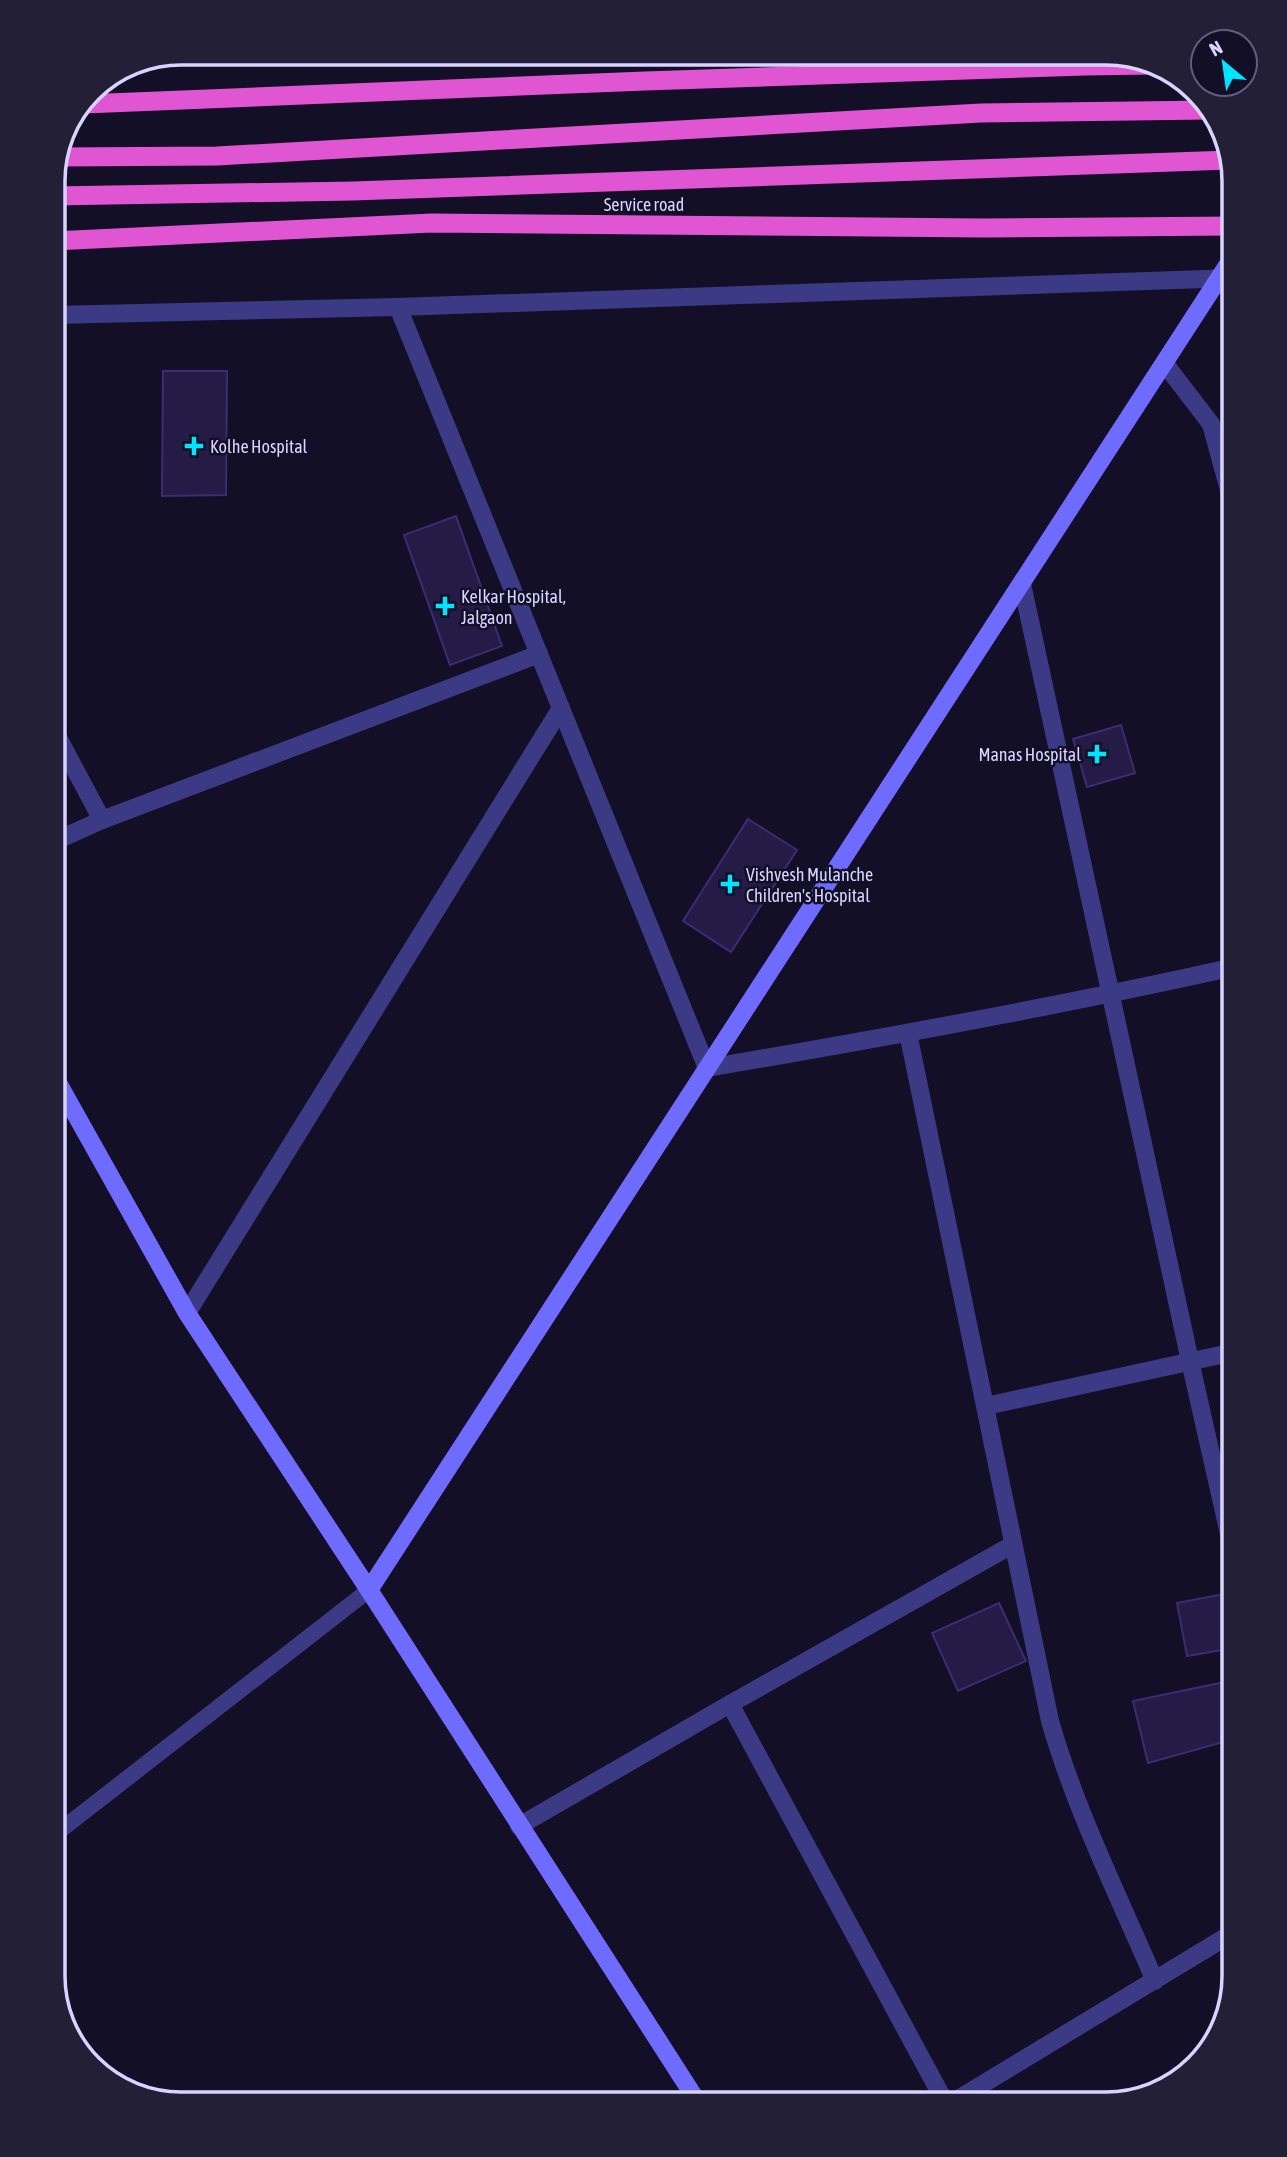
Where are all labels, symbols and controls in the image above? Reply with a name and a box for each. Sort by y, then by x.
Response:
north arrow [1189,28,1259,98]
text: N [1206,36,1226,60]
street label: Service road [604,194,684,215]
marker: Kolhe Hospital [184,436,204,456]
place label: Kolhe Hospital [210,436,308,457]
place label: Kelkar Hospital, Jalgaon [461,586,566,628]
marker: Kelkar Hospital, Jalgaon [435,596,455,616]
place label: Manas Hospital [978,744,1081,765]
marker: Manas Hospital [1087,744,1107,764]
place label: Vishvesh Mulanche Children's Hospital [746,864,873,906]
marker: Vishvesh Mulanche Children's Hospital [720,874,740,894]

